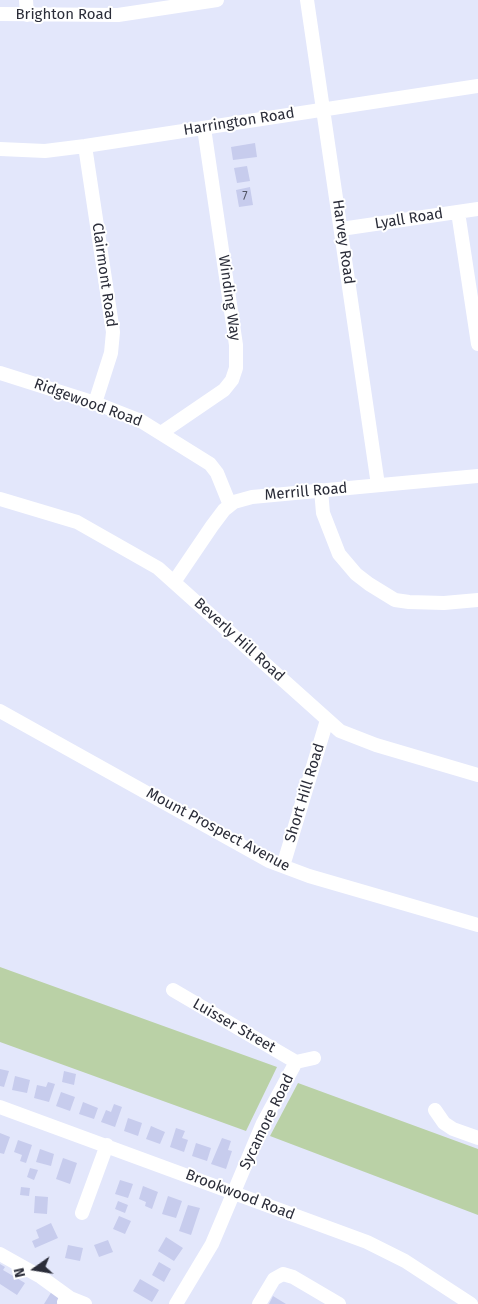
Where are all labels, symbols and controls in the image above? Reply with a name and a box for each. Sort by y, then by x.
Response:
street label: Brighton Road [15,6,113,24]
street label: Harrington Road [182,104,296,140]
house number: 7 [242,190,248,204]
street label: Harvey Road [328,198,358,286]
street label: Lyall Road [374,205,444,233]
street label: Clairmont Road [88,222,120,328]
street label: Winding Way [214,254,244,342]
street label: Ridgewood Road [31,375,145,431]
street label: Merrill Road [264,479,348,505]
street label: Beverly Hill Road [190,595,288,685]
street label: Short Hill Road [281,741,329,845]
street label: Mount Prospect Avenue [143,784,293,876]
street label: Luisser Street [189,995,279,1057]
street label: Sycamore Road [236,1071,298,1173]
street label: Brookwood Road [183,1166,297,1224]
north arrow [10,1244,60,1294]
text: N [11,1266,29,1279]

